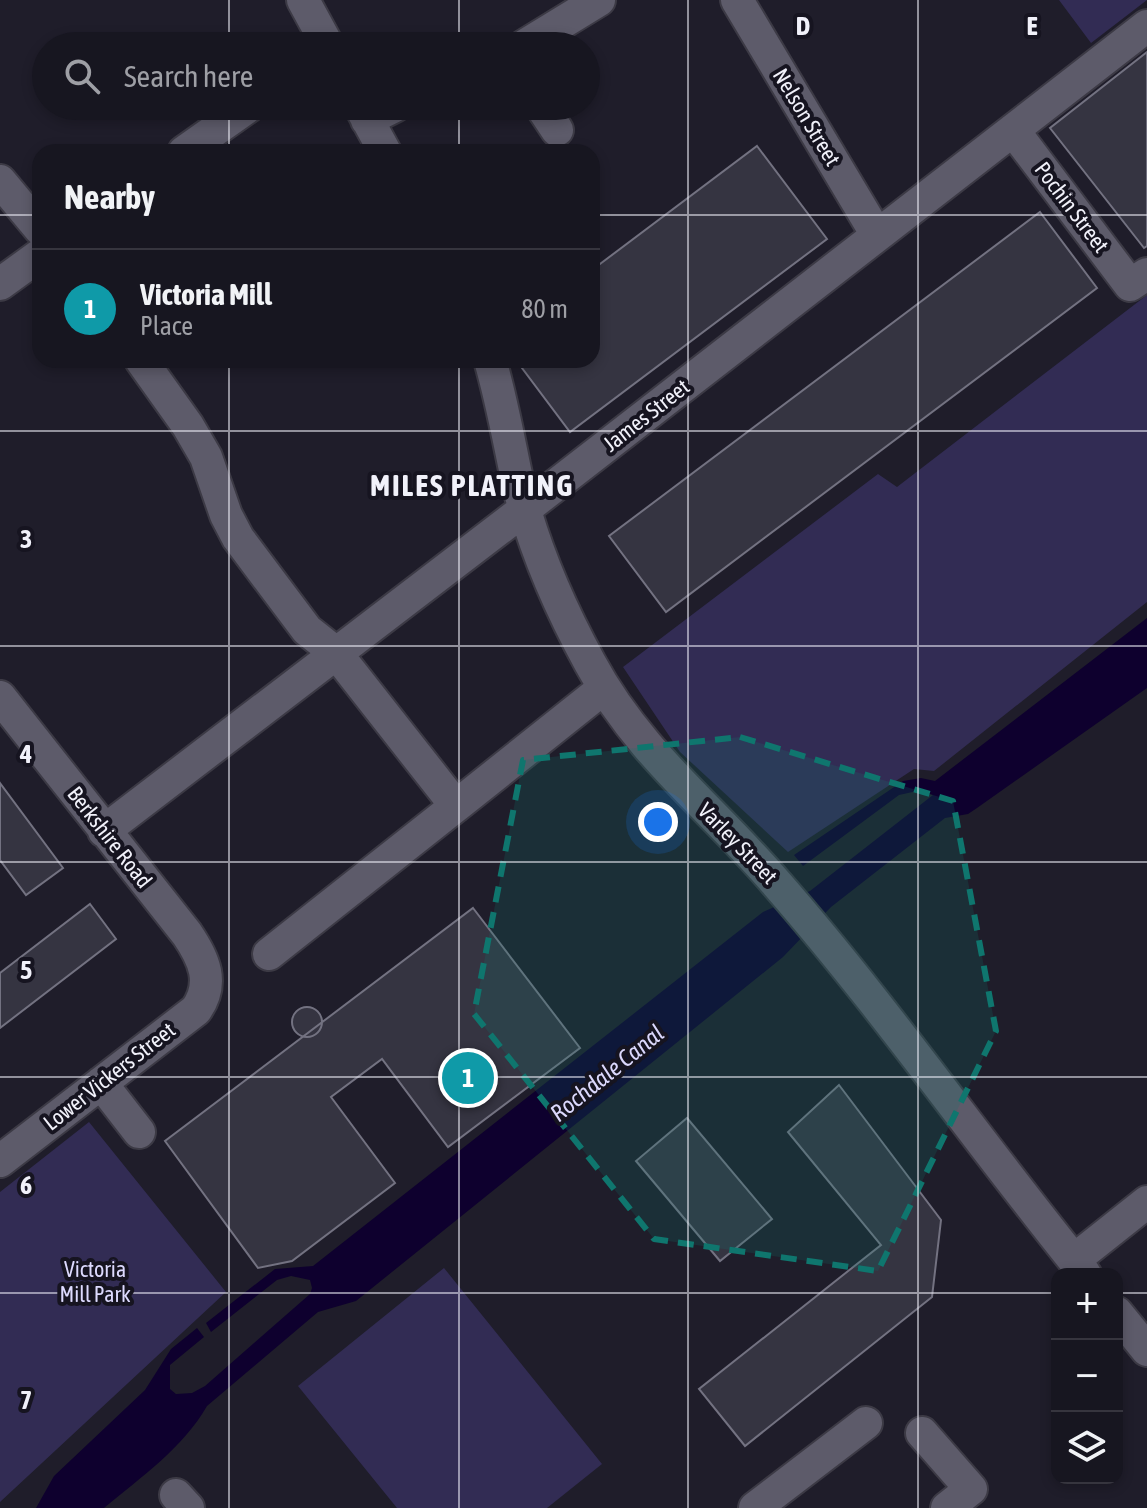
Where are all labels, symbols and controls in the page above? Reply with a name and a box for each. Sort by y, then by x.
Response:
text: D [796,11,810,41]
text: E [1026,11,1038,41]
search box [32,32,600,120]
icon: search [60,54,104,98]
text: Search here [124,59,253,93]
street label: Nelson Street [768,64,846,170]
street label: Pochin Street [1030,157,1114,257]
text: Nearby [64,177,155,216]
text: Victoria Mill [140,277,272,311]
text: 1 [84,294,96,324]
text: 80 m [521,294,568,324]
text: Place [140,311,193,341]
street label: James Street [598,373,694,457]
district label: MILES PLATTING [370,468,574,502]
text: 3 [20,524,32,554]
text: 4 [19,739,32,769]
street label: Berkshire Road [62,781,158,893]
street label: Varley Street [693,797,783,889]
your location [638,802,678,842]
text: 5 [20,955,32,985]
street label: Lower Vickers Street [38,1017,180,1135]
water label: Rochdale Canal [545,1019,669,1127]
pin: 1 [442,1048,494,1108]
text: 6 [20,1170,32,1200]
park label: Victoria Mill Park [59,1256,131,1307]
map controls [1051,1268,1123,1484]
button: + [1051,1268,1123,1340]
button: − [1051,1340,1123,1412]
text: 7 [20,1385,32,1415]
button: layers [1051,1412,1123,1484]

